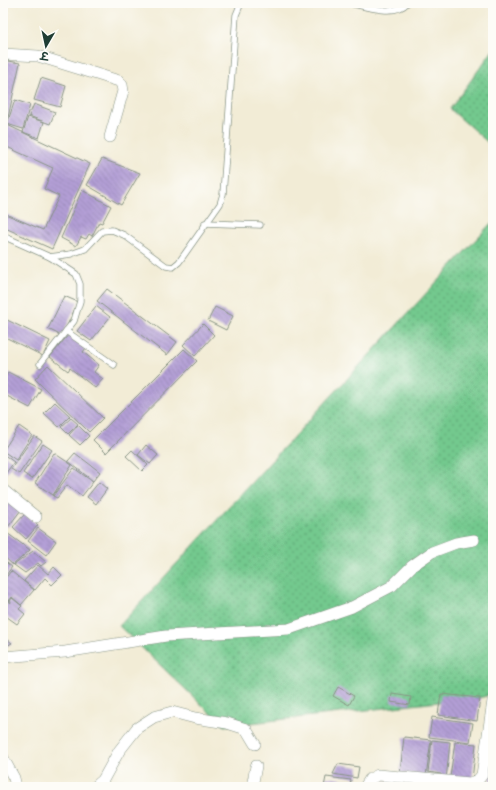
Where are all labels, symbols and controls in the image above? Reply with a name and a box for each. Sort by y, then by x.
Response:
north arrow [26,26,66,66]
text: उ [38,48,50,64]

